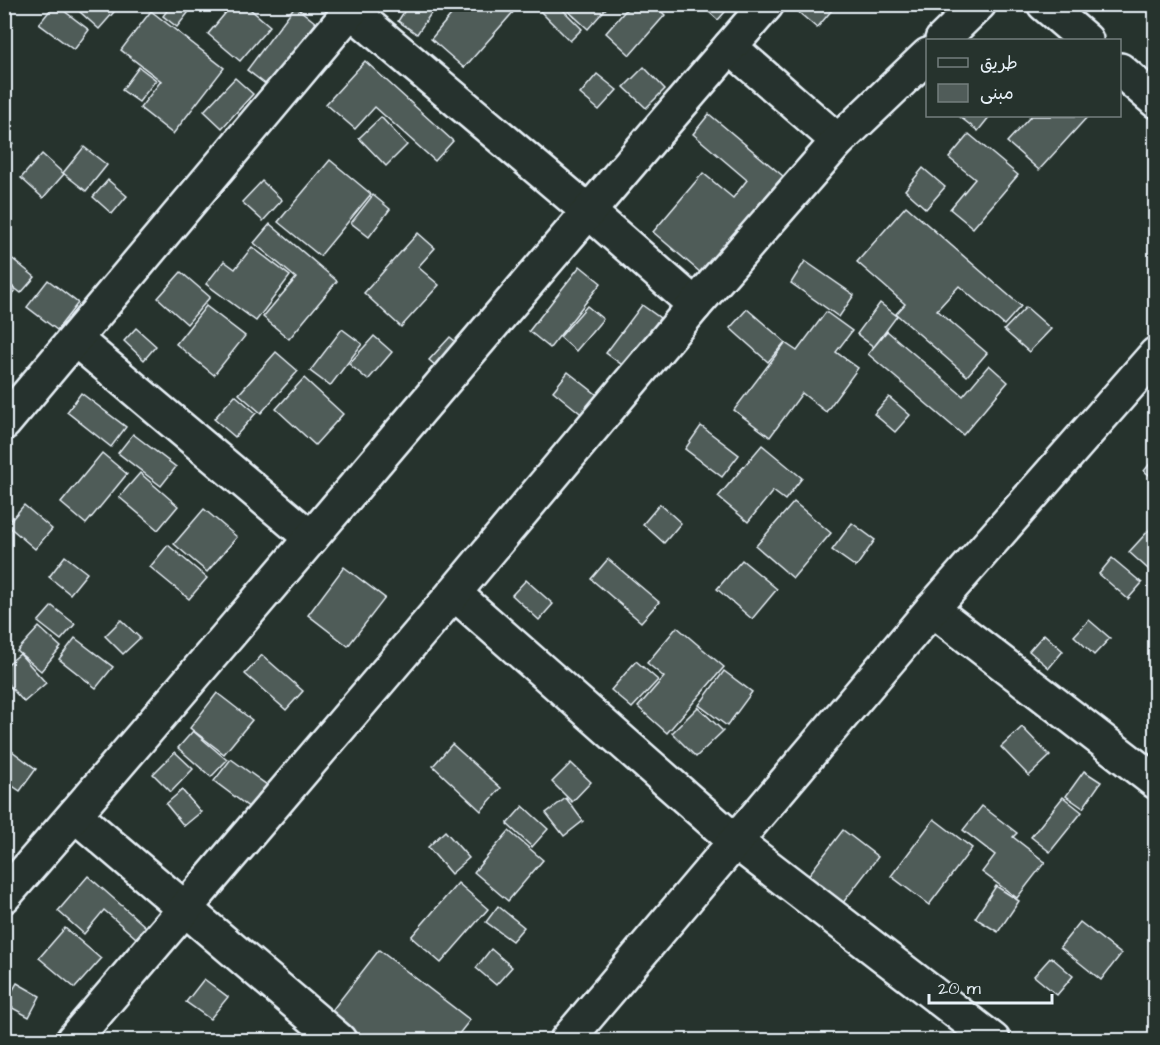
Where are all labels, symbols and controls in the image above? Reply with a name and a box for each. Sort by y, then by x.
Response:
legend [926,39,1121,117]
text: طريق [980,51,1018,76]
text: مبنى [980,81,1014,106]
scale bar [929,967,1052,1005]
text: 20 m [938,976,981,1001]

